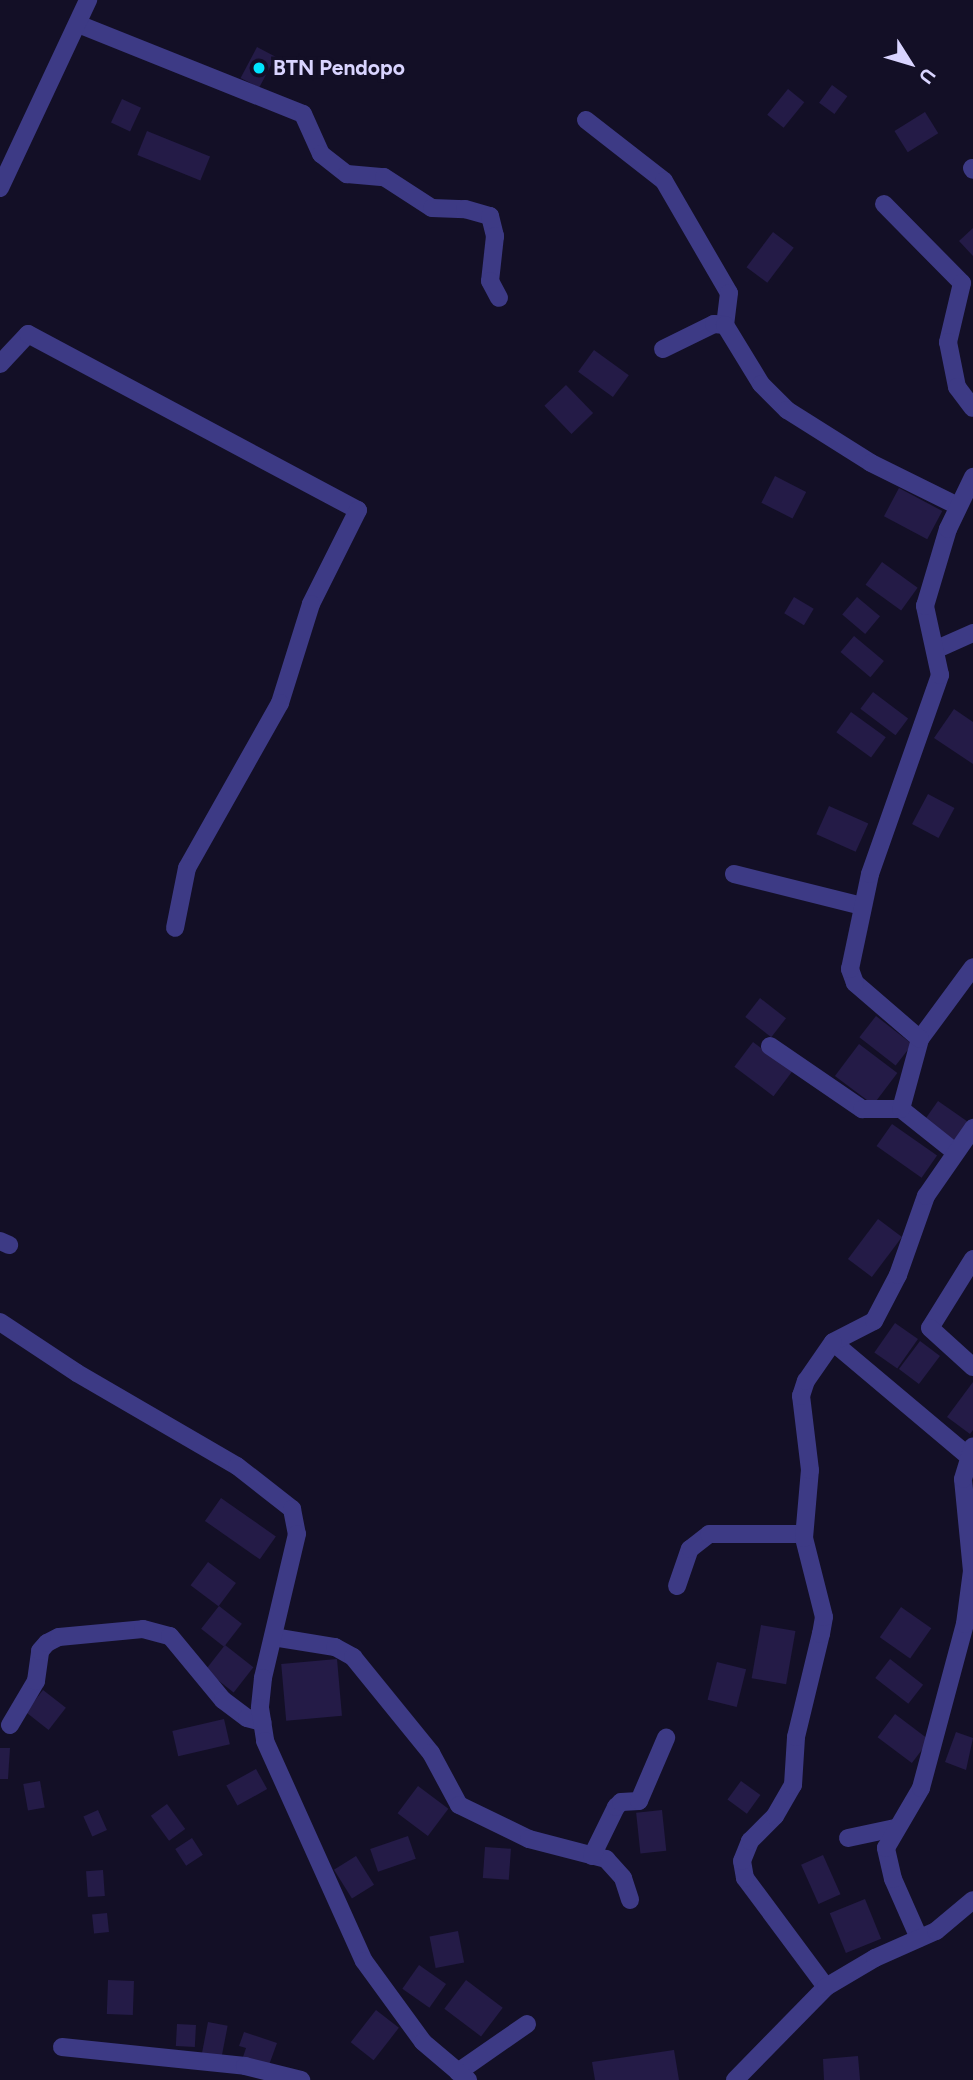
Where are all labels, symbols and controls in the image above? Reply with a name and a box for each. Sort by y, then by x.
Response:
north arrow [875,28,945,98]
place label: BTN Pendopo [273,55,405,81]
marker: BTN Pendopo [251,60,267,76]
text: U [914,64,940,88]

